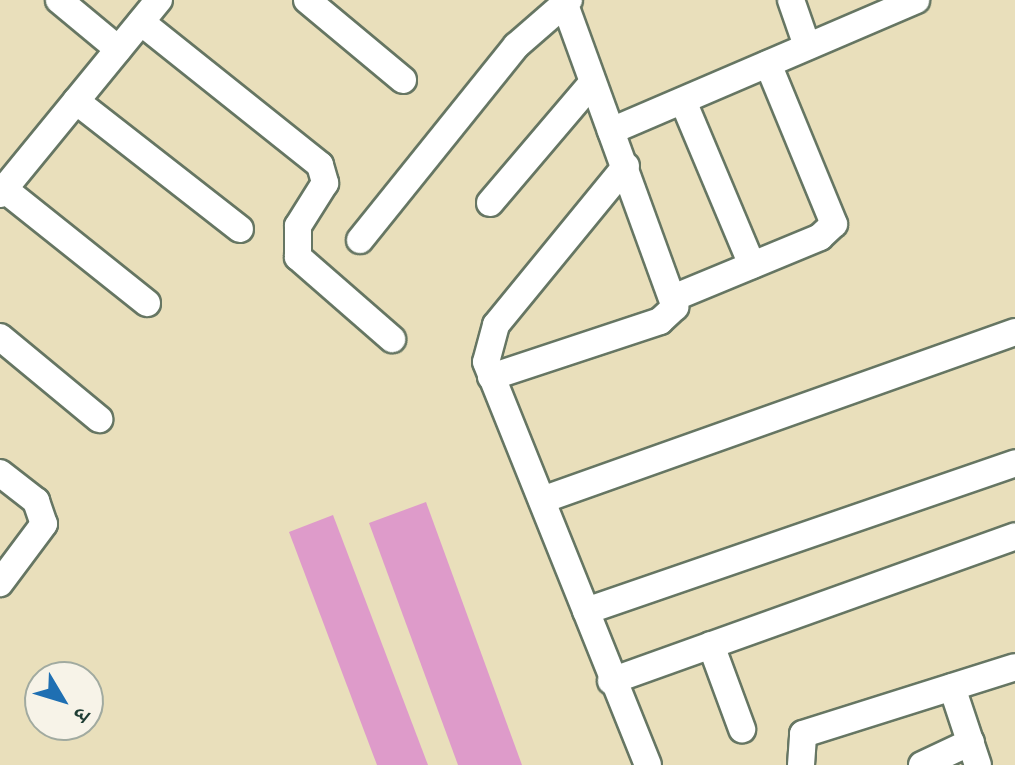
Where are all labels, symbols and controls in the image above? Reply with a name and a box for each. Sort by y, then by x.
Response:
north arrow [24,661,104,741]
text: उ [68,702,96,728]

